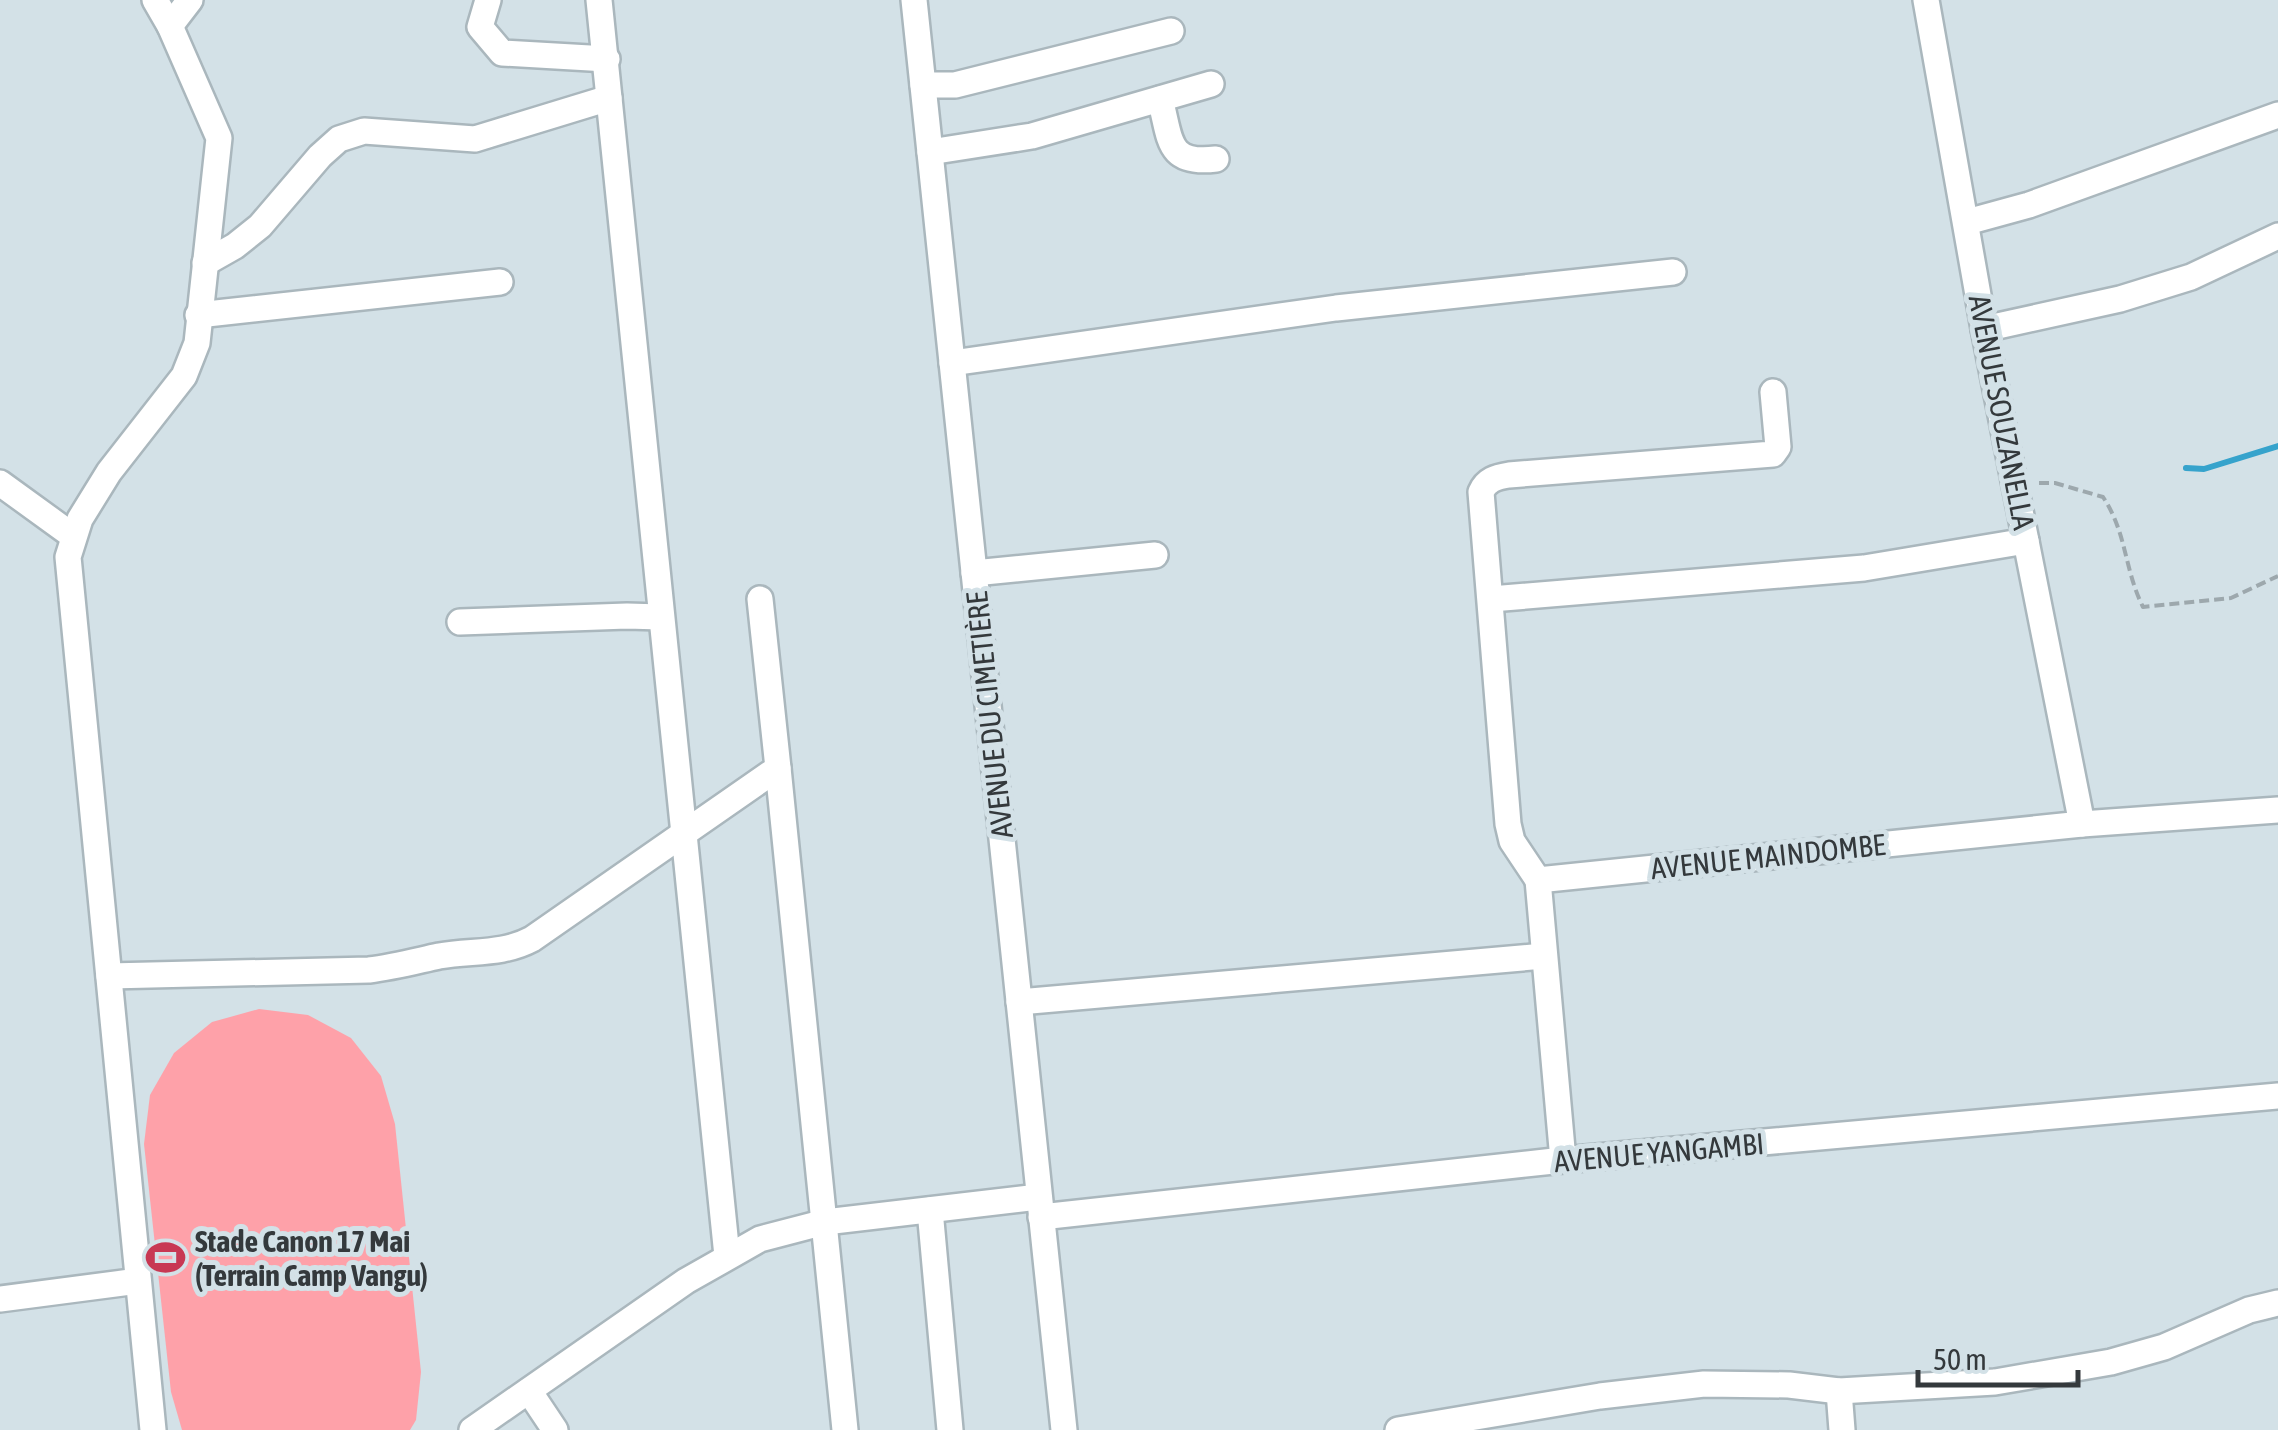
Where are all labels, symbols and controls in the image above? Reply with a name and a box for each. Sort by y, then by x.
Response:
street label: AVENUE SOUZANELLA [1963,292,2041,532]
street label: AVENUE DU CIMETIÈRE [959,590,1019,840]
street label: AVENUE MAINDOMBE [1649,827,1887,885]
street label: AVENUE YANGAMBI [1553,1126,1765,1178]
place label: Stade Canon 17 Mai (Terrain Camp Vangu) [195,1224,428,1292]
sports icon: Stade Canon 17 Mai (Terrain Camp Vangu) [144,1237,186,1279]
scale bar [1918,1325,2078,1387]
text: 50 m [1933,1342,1987,1376]

